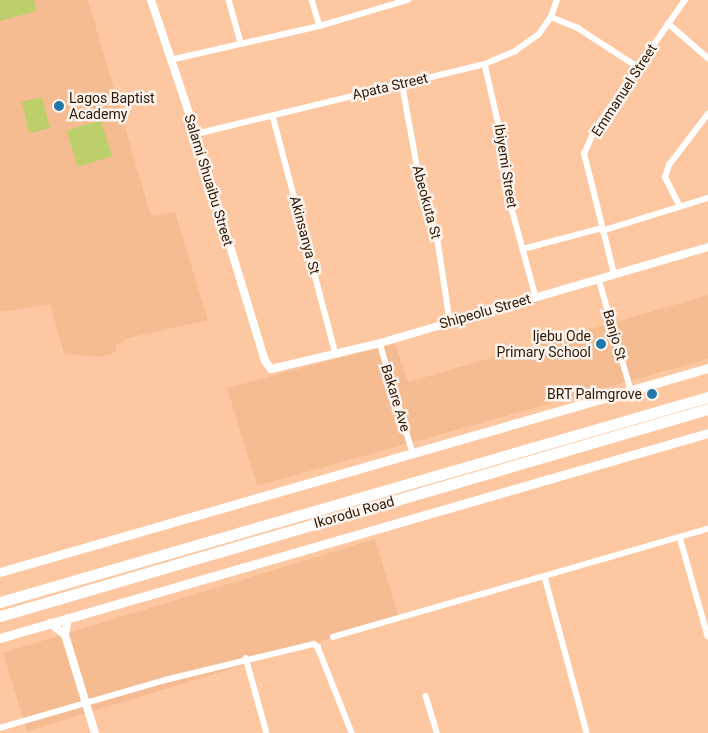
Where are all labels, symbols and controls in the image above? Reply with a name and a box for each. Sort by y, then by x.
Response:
street label: Emmanuel Street [588,41,660,139]
street label: Apata Street [350,69,430,103]
place label: Lagos Baptist Academy [69,90,155,122]
marker: Lagos Baptist Academy [53,100,65,112]
street label: Salami Shuaibu Street [181,112,237,248]
street label: Ibiyemi Street [491,123,521,209]
street label: Abeokuta St [409,163,445,241]
street label: Akinsanya St [286,194,324,276]
street label: Shipeolu Street [437,290,533,332]
street label: Banjo St [600,308,630,362]
place label: Ijebu Ode Primary School [496,328,591,361]
marker: Ijebu Ode Primary School [595,338,607,350]
street label: Bakare Ave [378,362,414,434]
place label: BRT Palmgrove [547,386,642,402]
marker: BRT Palmgrove [646,388,658,400]
street label: Ikorodu Road [312,493,396,531]

